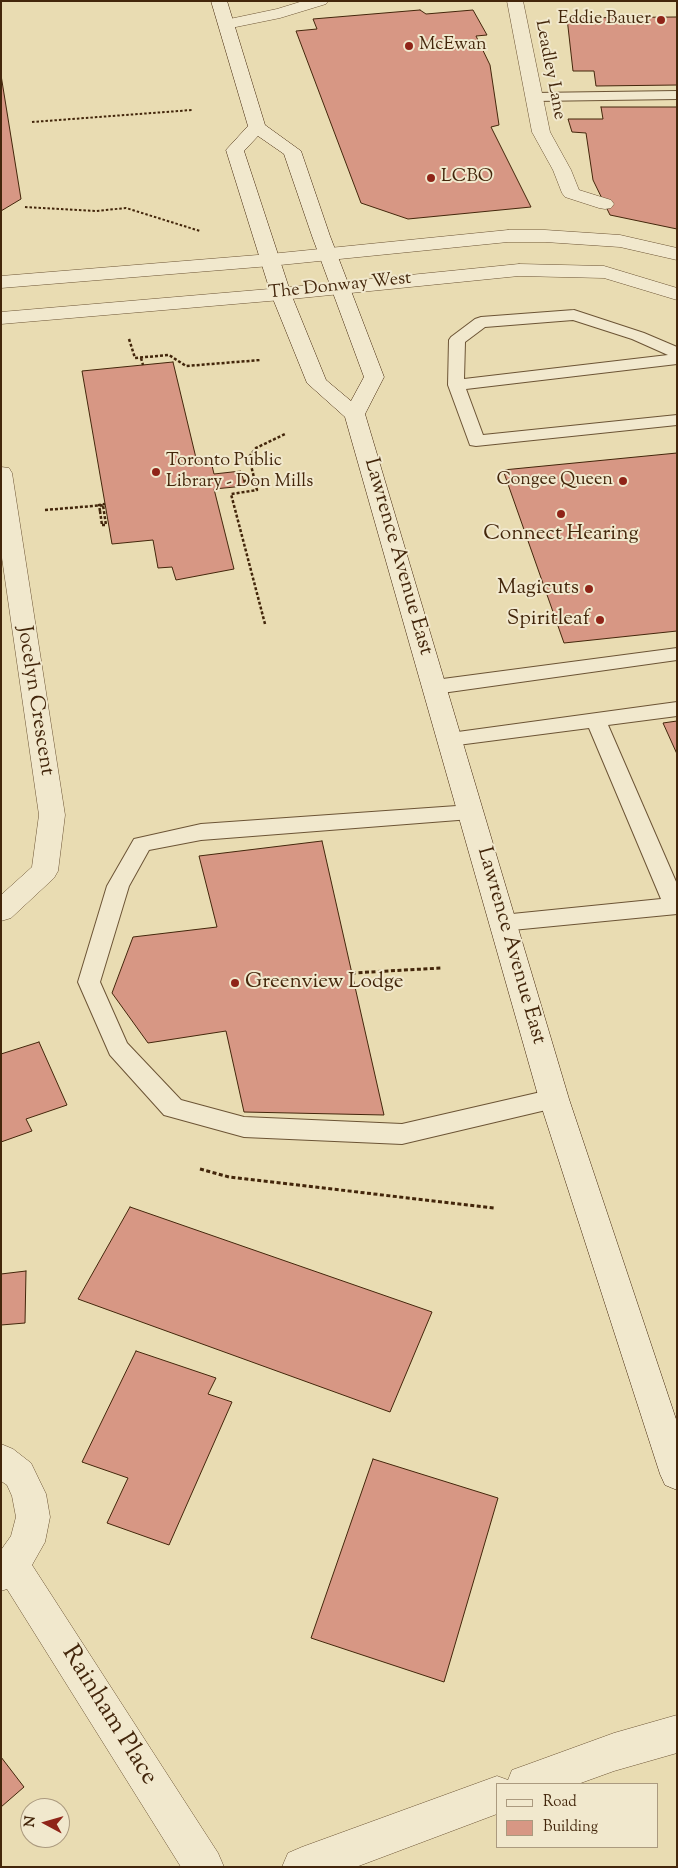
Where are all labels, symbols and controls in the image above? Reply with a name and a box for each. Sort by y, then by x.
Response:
place label: Eddie Bauer [558,9,651,31]
marker: Eddie Bauer [655,14,667,26]
street label: Leadley Lane [529,18,569,122]
place label: McEwan [419,35,487,57]
marker: McEwan [403,40,415,52]
place label: LCBO [441,167,493,189]
marker: LCBO [425,172,437,184]
street label: The Donway West [267,269,413,305]
place label: Toronto Public Library - Don Mills [166,451,313,494]
street label: Lawrence Avenue East [357,456,437,658]
marker: Toronto Public Library - Don Mills [150,466,162,478]
place label: Congee Queen [497,470,613,492]
marker: Congee Queen [617,475,629,487]
marker: Connect Hearing [555,508,567,520]
place label: Connect Hearing [483,522,639,548]
place label: Magicuts [497,576,579,602]
marker: Magicuts [583,583,595,595]
place label: Spiritleaf [507,607,590,633]
marker: Spiritleaf [594,614,606,626]
street label: Jocelyn Crescent [10,624,58,778]
street label: Lawrence Avenue East [470,845,550,1047]
place label: Greenview Lodge [245,970,404,996]
marker: Greenview Lodge [229,977,241,989]
street label: Rainham Place [53,1641,163,1791]
legend [496,1783,658,1848]
text: Road [543,1792,577,1813]
north arrow [20,1798,70,1848]
text: N [21,1815,42,1828]
text: Building [543,1817,598,1838]

